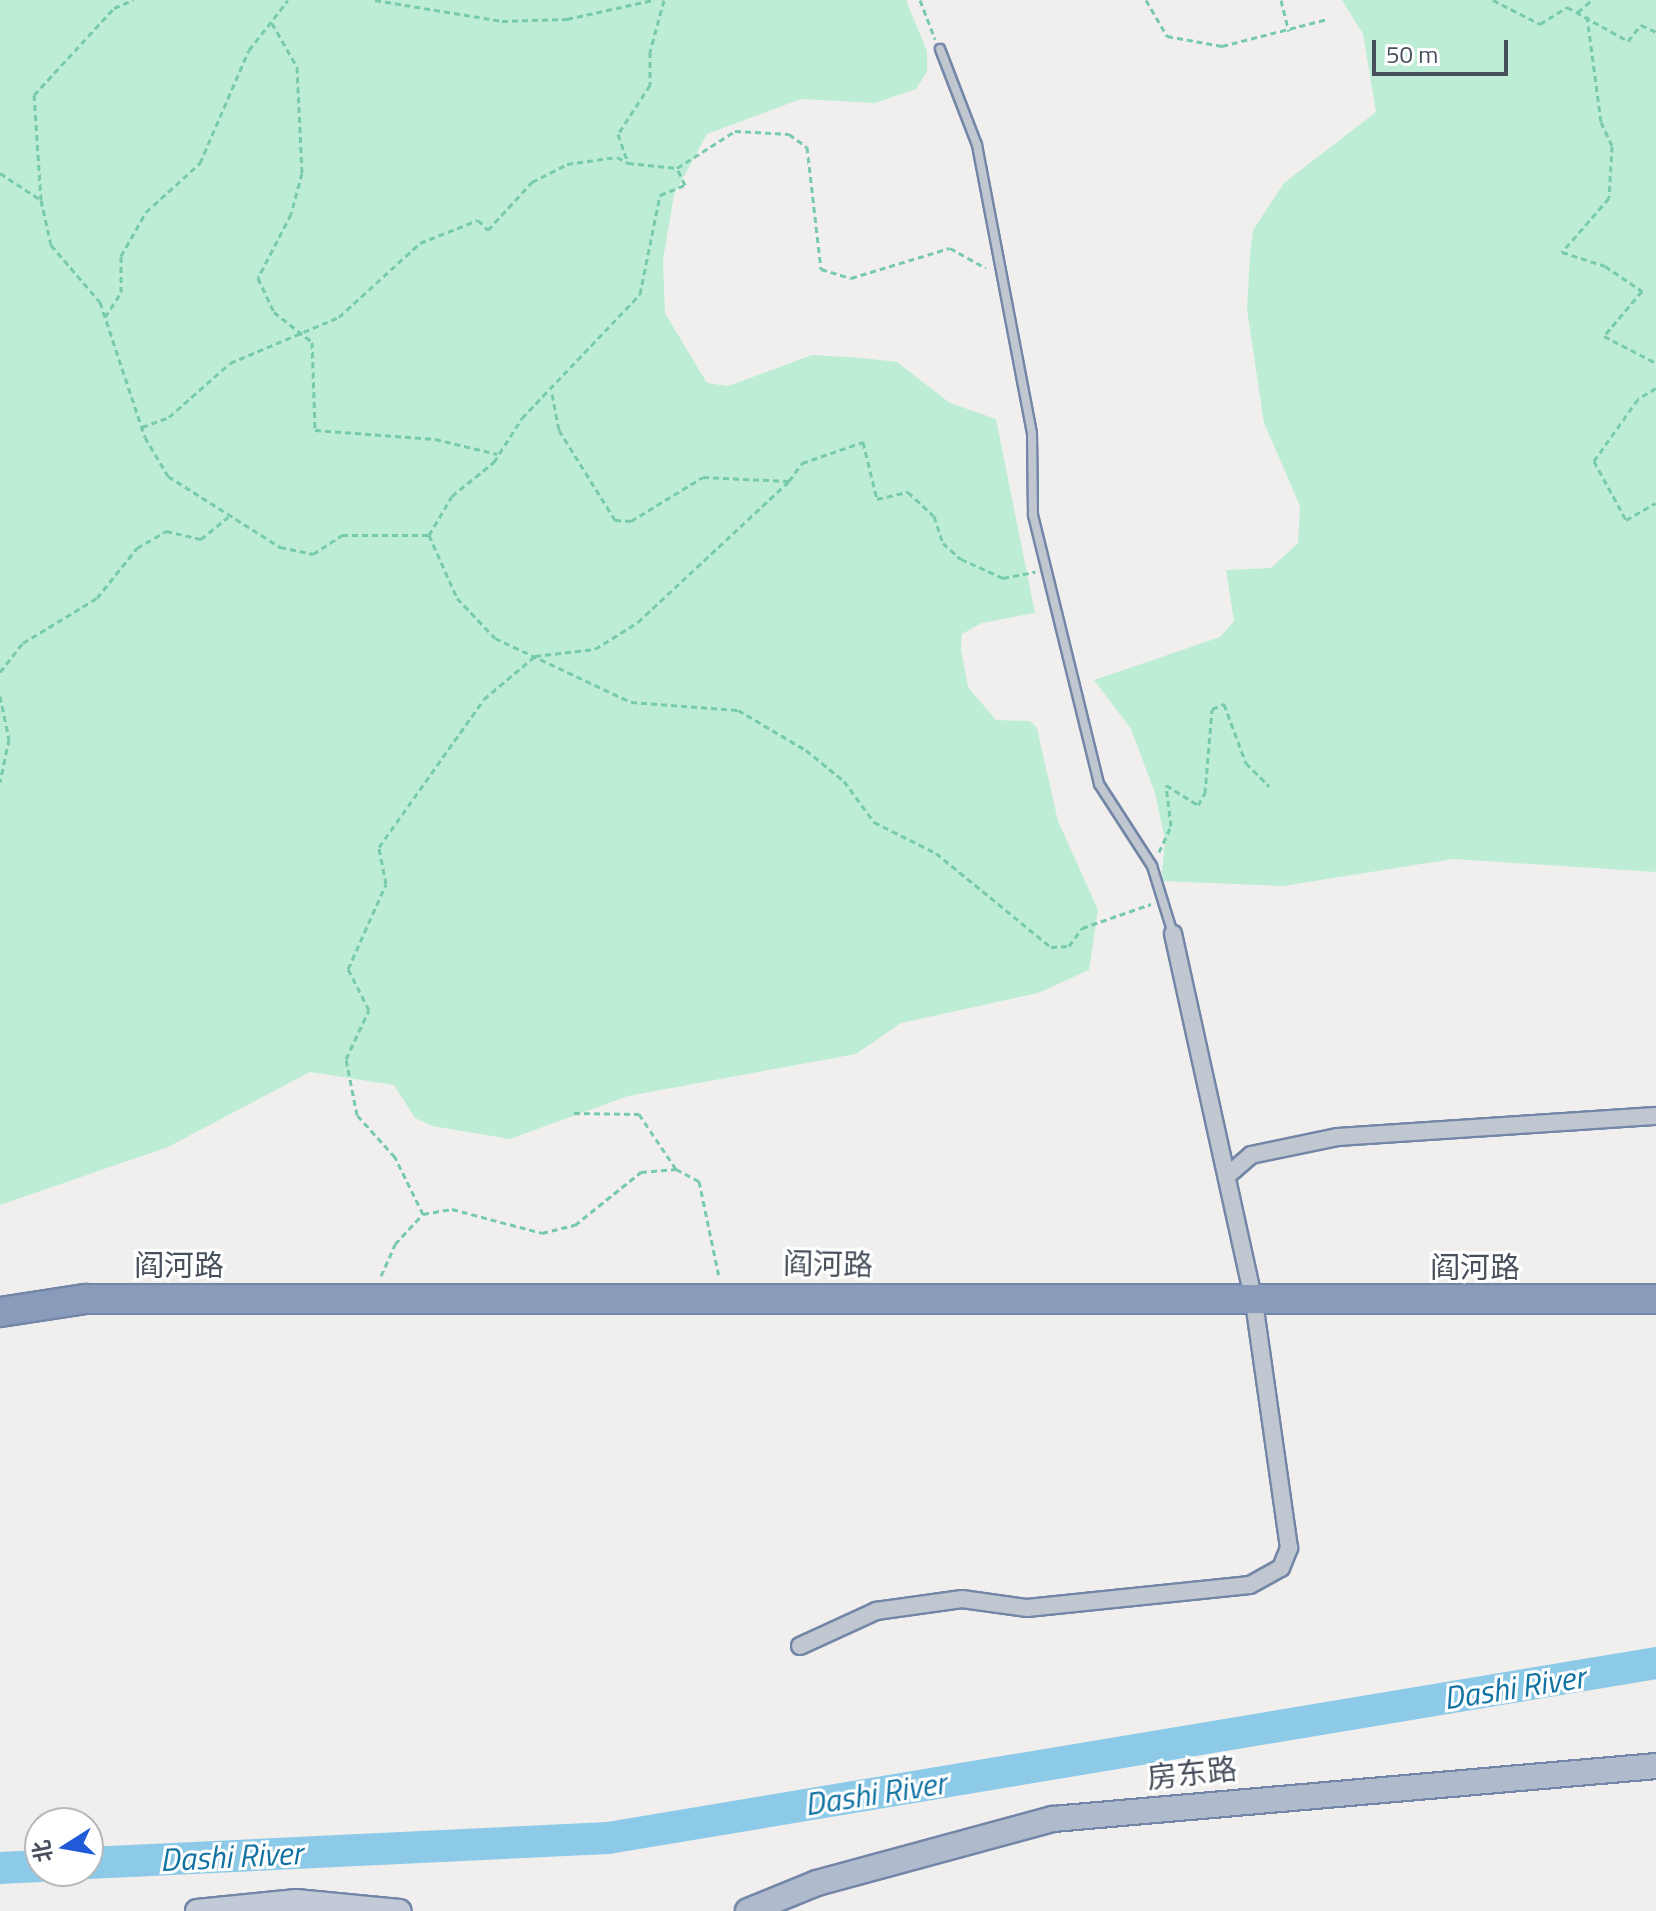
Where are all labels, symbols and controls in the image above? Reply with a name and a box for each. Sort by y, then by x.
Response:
scale bar [1376,24,1512,74]
text: 50 m [1386,36,1438,72]
street label: 阎河路 [783,1245,873,1283]
street label: 阎河路 [134,1247,224,1283]
street label: 阎河路 [1430,1249,1520,1285]
water label: Dashi River [1441,1657,1587,1717]
street label: 房东路 [1145,1750,1239,1796]
water label: Dashi River [802,1763,948,1823]
north arrow [24,1807,104,1887]
water label: Dashi River [159,1833,303,1879]
text: 北 [24,1837,61,1865]

